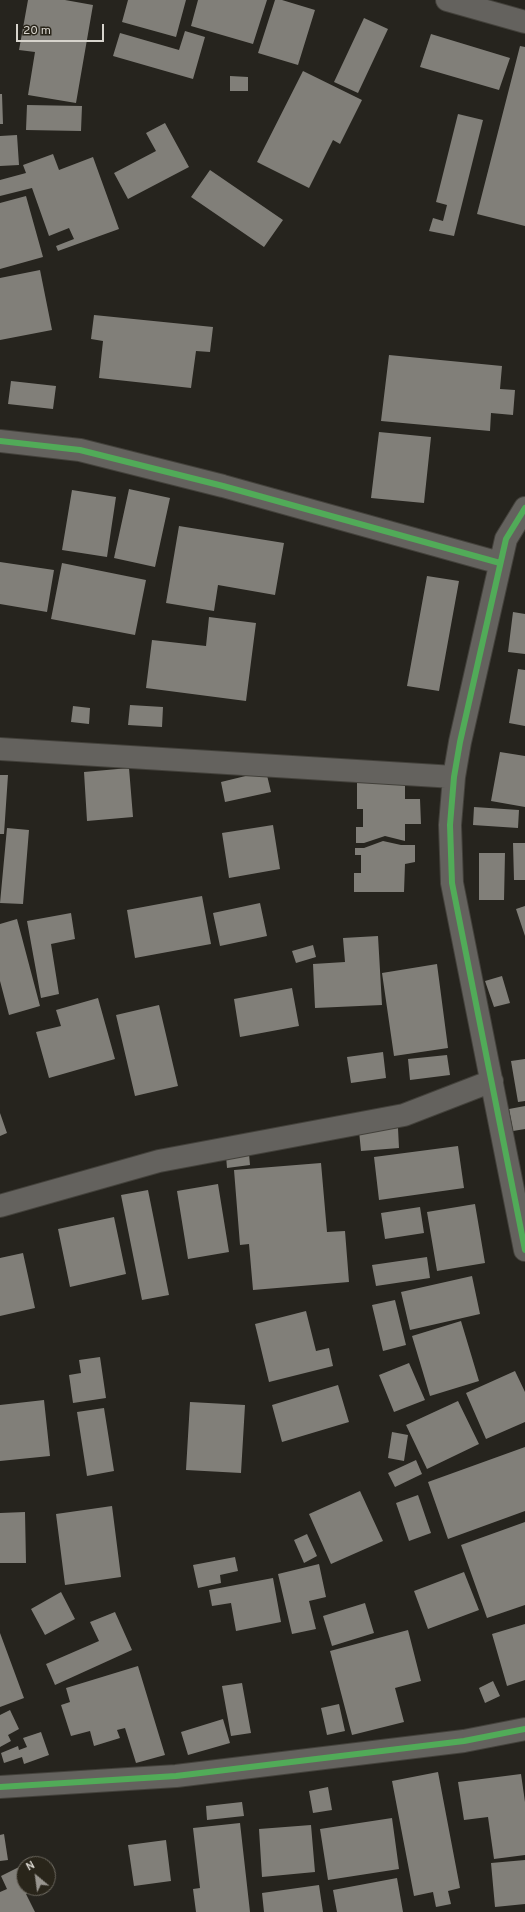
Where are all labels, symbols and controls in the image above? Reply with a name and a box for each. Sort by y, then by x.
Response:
scale bar [18,16,106,42]
text: 20 m [23,23,51,39]
north arrow [16,1856,56,1896]
text: N [24,1858,38,1874]

